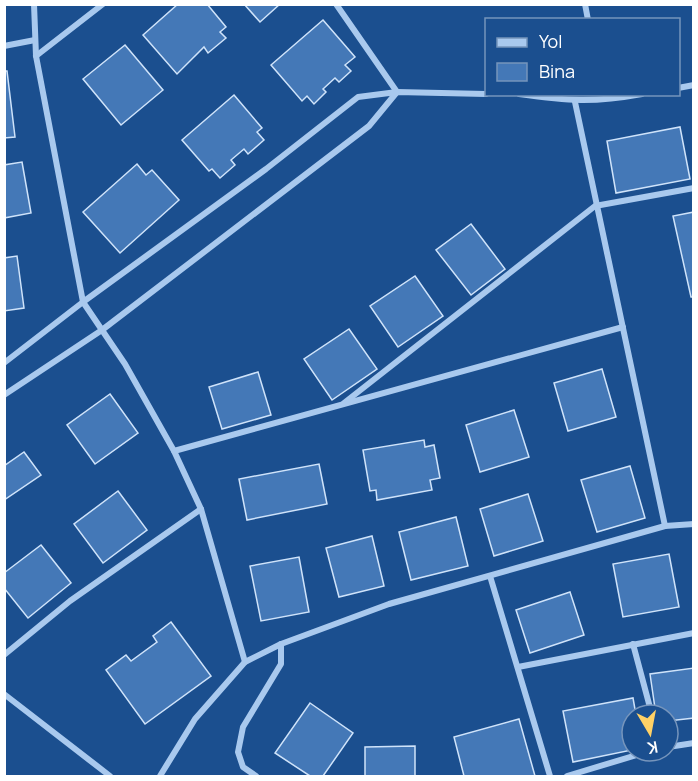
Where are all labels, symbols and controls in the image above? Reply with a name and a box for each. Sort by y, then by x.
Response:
legend [485,18,680,96]
text: Yol [539,29,562,53]
text: Bina [539,59,575,83]
north arrow [620,703,680,763]
text: K [645,736,660,760]

